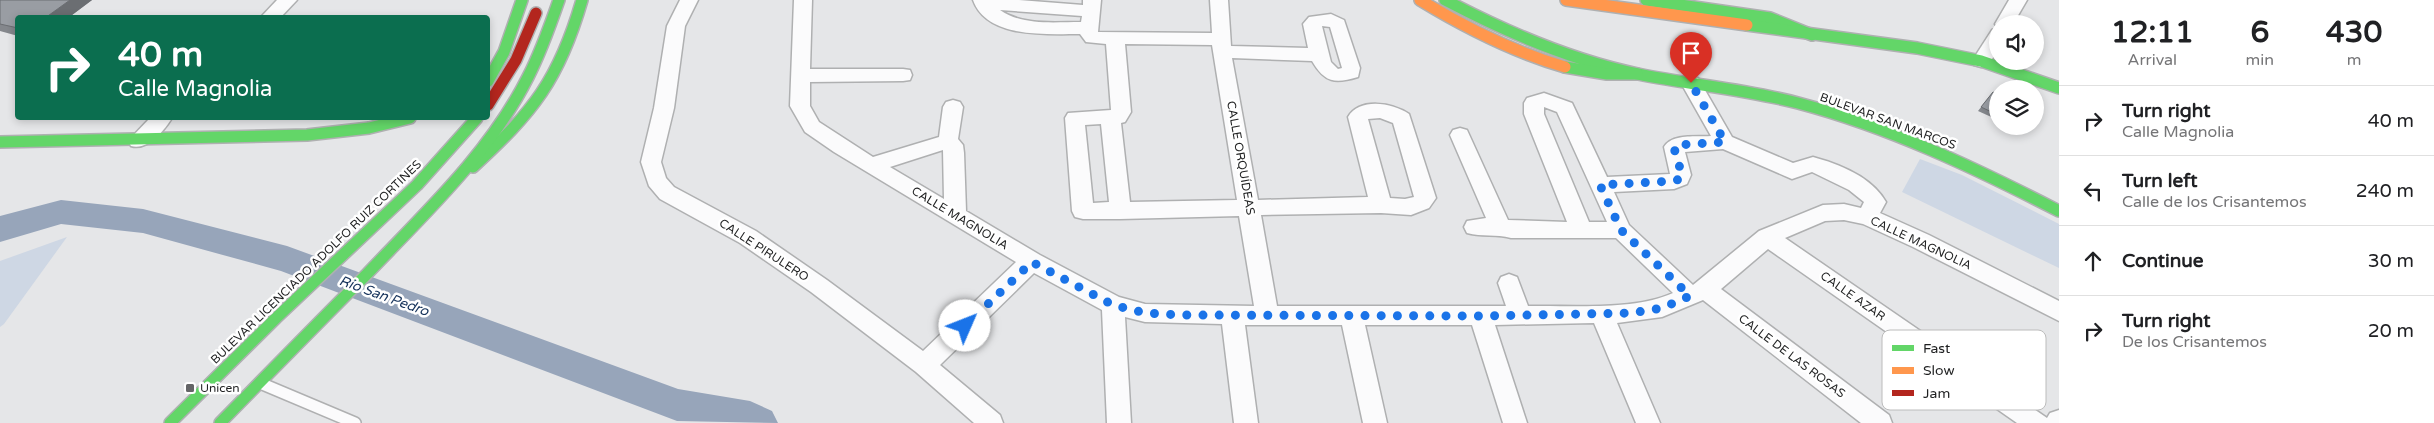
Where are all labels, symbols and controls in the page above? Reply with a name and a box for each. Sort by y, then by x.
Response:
text: 12:11 [2111,14,2194,51]
text: 6 [2250,14,2269,51]
text: 430 [2326,14,2382,51]
map controls [1989,15,2044,135]
button: sound [1989,15,2044,70]
pin [1670,32,1712,83]
text: 40 m [118,34,203,76]
icon: right [35,35,100,100]
icon: arrive [1677,39,1705,67]
text: Arrival [2128,50,2177,70]
text: min [2246,50,2274,70]
text: m [2347,50,2361,70]
text: Calle Magnolia [118,76,272,102]
button: layers [1989,80,2044,135]
street label: BULEVAR SAN MARCOS [1818,90,1958,152]
street label: CALLE ORQUÍDEAS [1224,100,1258,216]
text: Turn right [2122,100,2210,122]
icon: right [2079,107,2107,135]
text: 40 m [2368,110,2414,132]
text: Calle Magnolia [2122,122,2234,142]
street label: BULEVAR LICENCIADO ADOLFO RUIZ CORTINES [208,157,424,367]
text: Turn left [2122,170,2198,192]
icon: left [2079,177,2107,205]
text: 240 m [2356,180,2414,202]
street label: CALLE MAGNOLIA [909,184,1011,252]
text: Calle de los Crisantemos [2122,192,2307,212]
street label: CALLE MAGNOLIA [1868,213,1974,273]
street label: CALLE PIRULERO [717,216,812,284]
icon: ahead [2079,247,2107,275]
text: Continue [2122,250,2204,272]
text: 30 m [2368,250,2414,272]
street label: CALLE AZAR [1818,268,1888,324]
water label: Río San Pedro [337,272,432,321]
position arrow [938,299,990,351]
text: Turn right [2122,310,2210,332]
street label: CALLE DE LAS ROSAS [1736,311,1848,401]
icon: right [2079,317,2107,345]
text: 20 m [2368,320,2414,342]
legend [1882,330,2046,410]
text: De los Crisantemos [2122,332,2267,352]
text: Fast [1923,340,1951,357]
text: Slow [1923,362,1955,379]
place label: Unicen [200,381,240,395]
marker: Unicen [184,382,196,394]
text: Jam [1923,385,1950,402]

